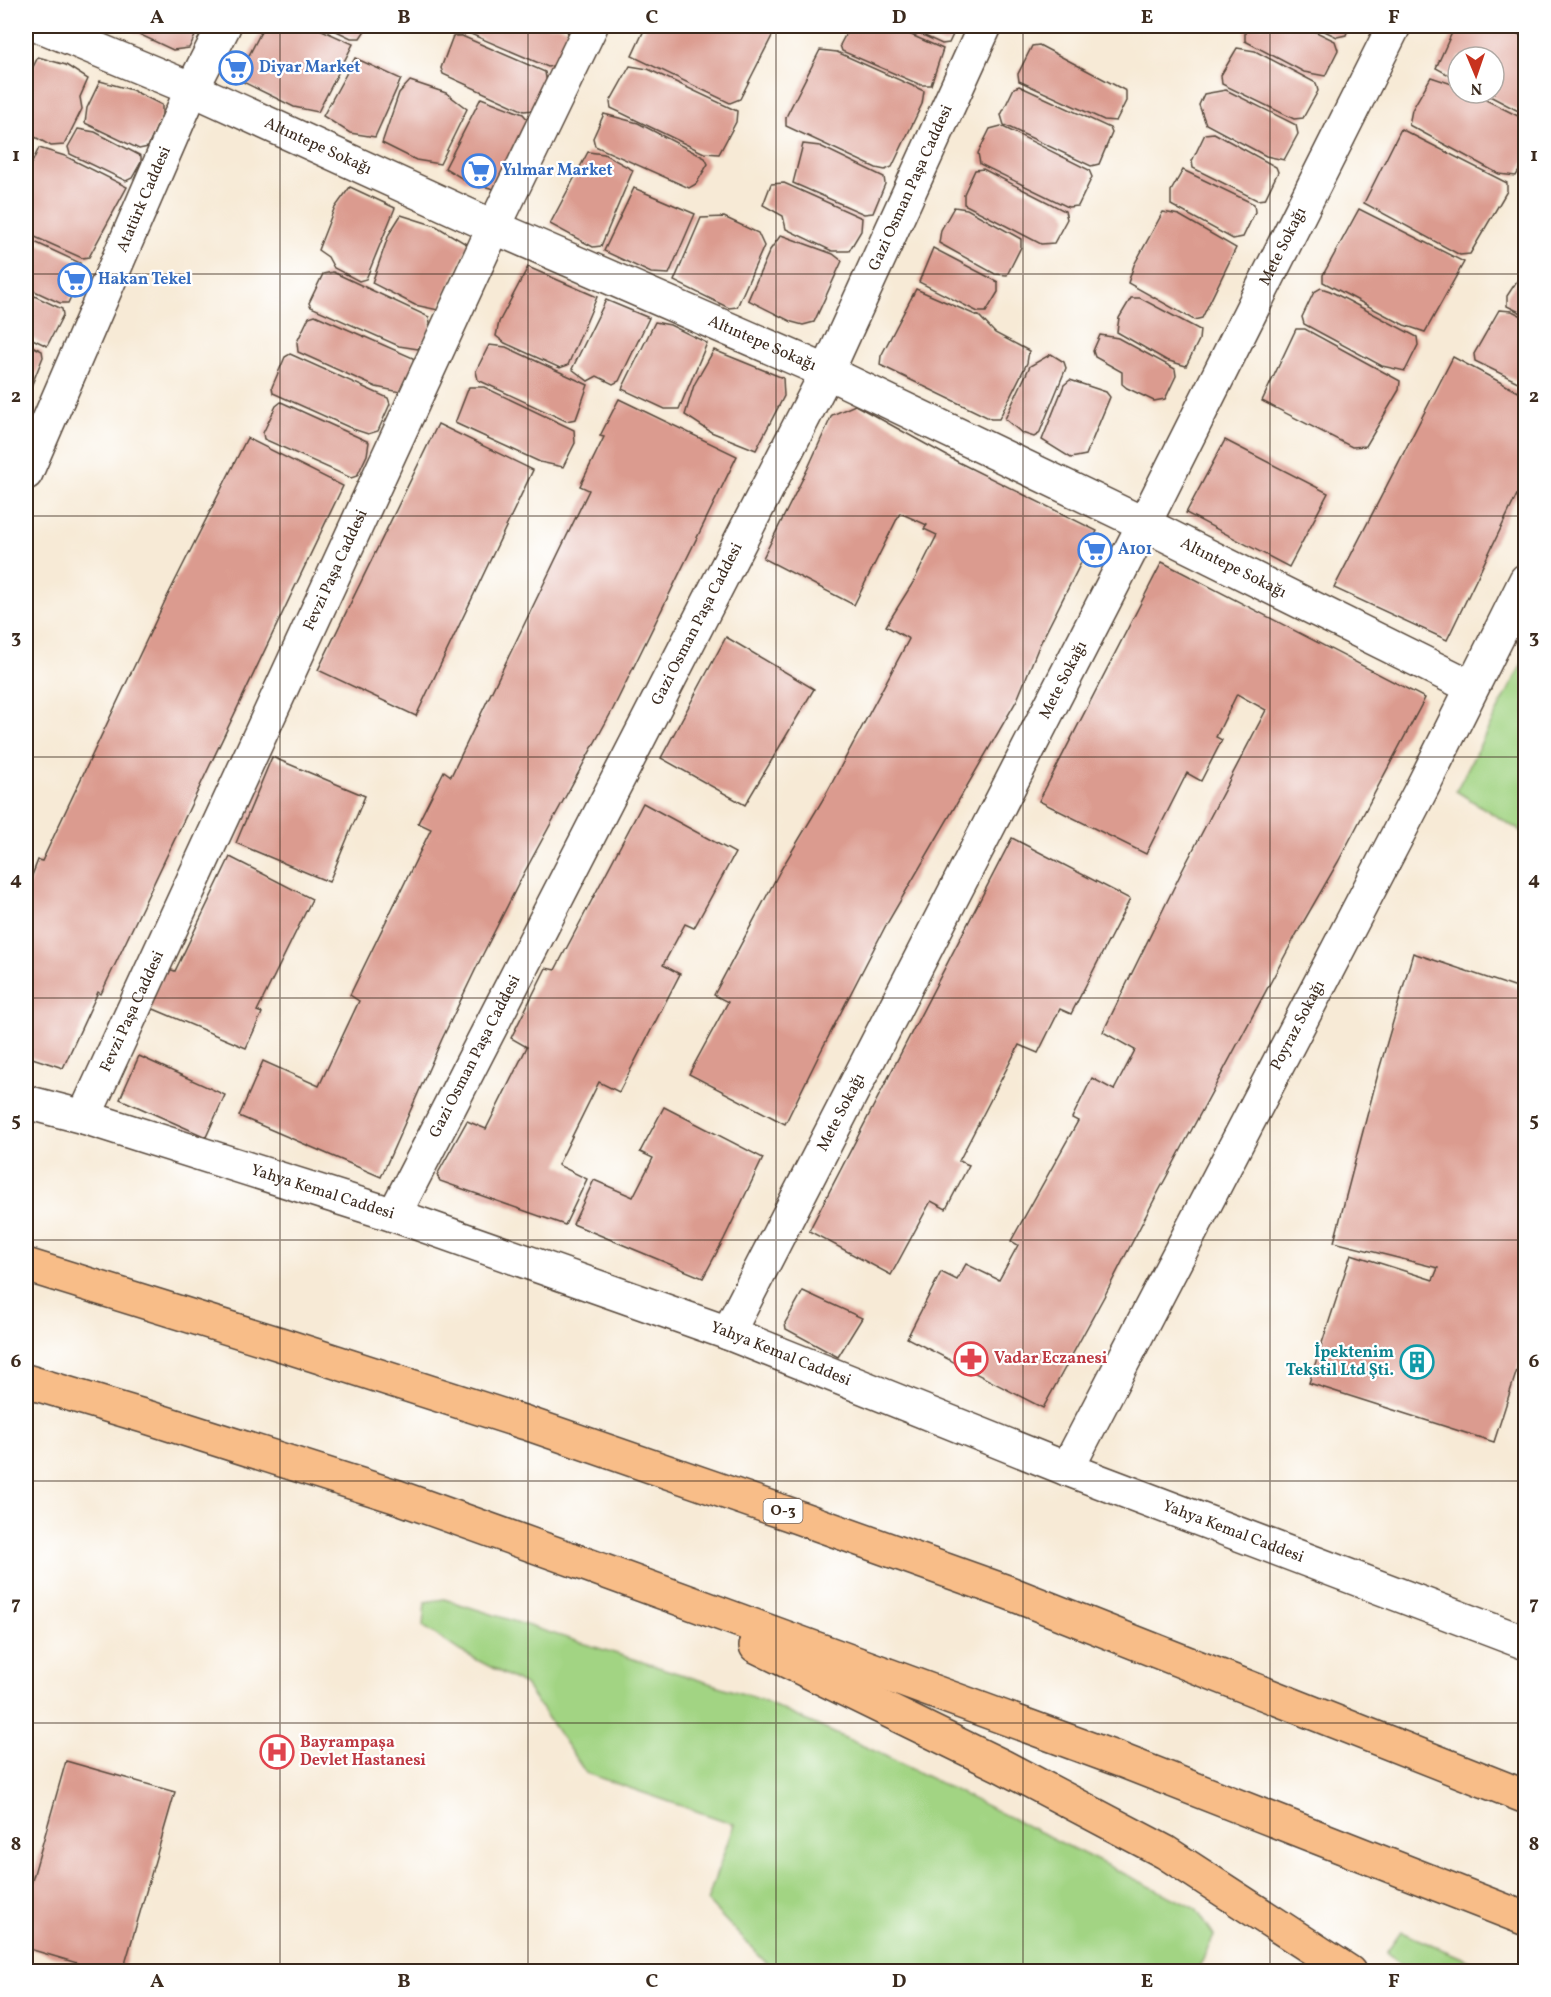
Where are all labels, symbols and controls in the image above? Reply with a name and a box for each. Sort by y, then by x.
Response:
text: A [150,4,164,32]
text: B [397,4,411,32]
text: C [646,4,659,32]
text: D [892,4,906,32]
text: E [1141,4,1153,32]
text: F [1388,4,1400,32]
north arrow [1446,45,1506,105]
supermarket icon: Diyar Market [218,50,254,86]
place label: Diyar Market [259,57,360,79]
text: N [1470,77,1483,99]
street label: Gazi Osman Paşa Caddesi [864,101,959,275]
street label: Altıntepe Sokağı [261,112,375,181]
text: 1 [12,142,20,170]
text: 1 [1530,142,1538,170]
street label: Atatürk Caddesi [112,143,177,256]
supermarket icon: Yılmar Market [461,153,497,189]
place label: Yılmar Market [502,160,613,182]
street label: Mete Sokağı [1254,203,1312,290]
supermarket icon: Hakan Tekel [57,262,93,298]
place label: Hakan Tekel [98,269,192,291]
street label: Altıntepe Sokağı [704,310,820,377]
text: 2 [11,383,21,411]
text: 2 [1529,383,1539,411]
street label: Fevzi Paşa Caddesi [298,506,373,634]
supermarket icon: A101 [1077,532,1113,568]
street label: Altıntepe Sokağı [1176,533,1290,604]
street label: Gazi Osman Paşa Caddesi [646,539,748,710]
place label: A101 [1118,539,1152,561]
text: 3 [11,624,21,652]
text: 3 [1529,624,1539,652]
street label: Mete Sokağı [1034,637,1093,723]
text: 4 [10,866,22,894]
text: 4 [1528,866,1540,894]
street label: Fevzi Paşa Caddesi [95,947,170,1076]
street label: Gazi Osman Paşa Caddesi [424,971,526,1142]
street label: Poyraz Sokağı [1266,977,1331,1075]
street label: Mete Sokağı [812,1069,871,1155]
text: 5 [11,1107,21,1135]
text: 5 [1529,1107,1539,1135]
street label: Yahya Kemal Caddesi [248,1159,397,1225]
street label: Yahya Kemal Caddesi [707,1317,854,1392]
pharmacy icon: Vadar Eczanesi [953,1341,989,1377]
place label: İpektenim Tekstil Ltd Şti. [1286,1342,1394,1382]
building icon: İpektenim Tekstil Ltd Şti. [1399,1344,1435,1380]
text: 6 [11,1348,22,1376]
place label: Vadar Eczanesi [994,1348,1108,1370]
text: 6 [1529,1348,1540,1376]
street label: Yahya Kemal Caddesi [1159,1495,1307,1569]
road number: O-3 [764,1499,802,1523]
text: 7 [11,1590,21,1618]
text: 7 [1529,1590,1539,1618]
place label: Bayrampaşa Devlet Hastanesi [300,1732,426,1772]
hospital icon: Bayrampaşa Devlet Hastanesi [259,1734,295,1770]
text: 8 [11,1831,21,1859]
text: 8 [1529,1831,1539,1859]
text: A [150,1968,164,1996]
text: B [397,1968,411,1996]
text: C [646,1968,659,1996]
text: D [892,1968,906,1996]
text: E [1141,1968,1153,1996]
text: F [1388,1968,1400,1996]

